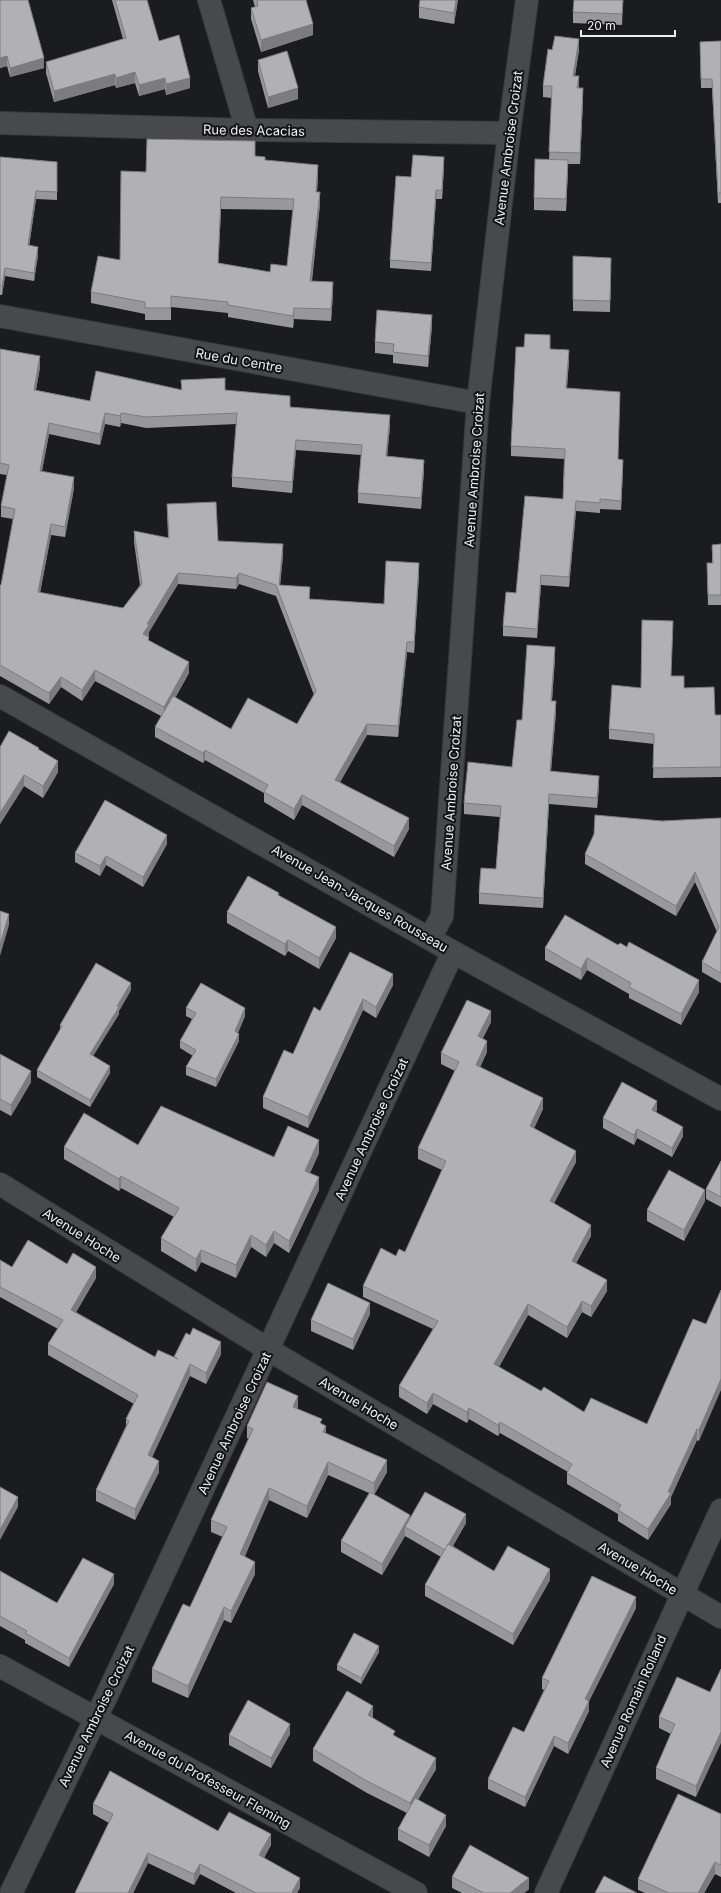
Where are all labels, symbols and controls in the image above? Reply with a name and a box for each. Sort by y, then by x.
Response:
scale bar [581,12,675,38]
text: 20 m [587,18,616,33]
street label: Avenue Ambroise Croizat [491,70,525,226]
street label: Rue des Acacias [203,121,305,139]
street label: Rue du Centre [194,344,284,376]
street label: Avenue Ambroise Croizat [461,392,487,548]
street label: Avenue Ambroise Croizat [438,715,464,871]
street label: Avenue Jean-Jacques Rousseau [269,841,451,955]
street label: Avenue Ambroise Croizat [331,1055,411,1203]
street label: Avenue Hoche [40,1205,124,1265]
street label: Avenue Ambroise Croizat [194,1349,274,1497]
street label: Avenue Hoche [317,1373,401,1433]
street label: Avenue Hoche [596,1538,680,1598]
street label: Avenue Romain Rolland [596,1632,670,1770]
street label: Avenue Ambroise Croizat [55,1643,137,1789]
street label: Avenue du Professeur Fleming [122,1727,294,1831]

